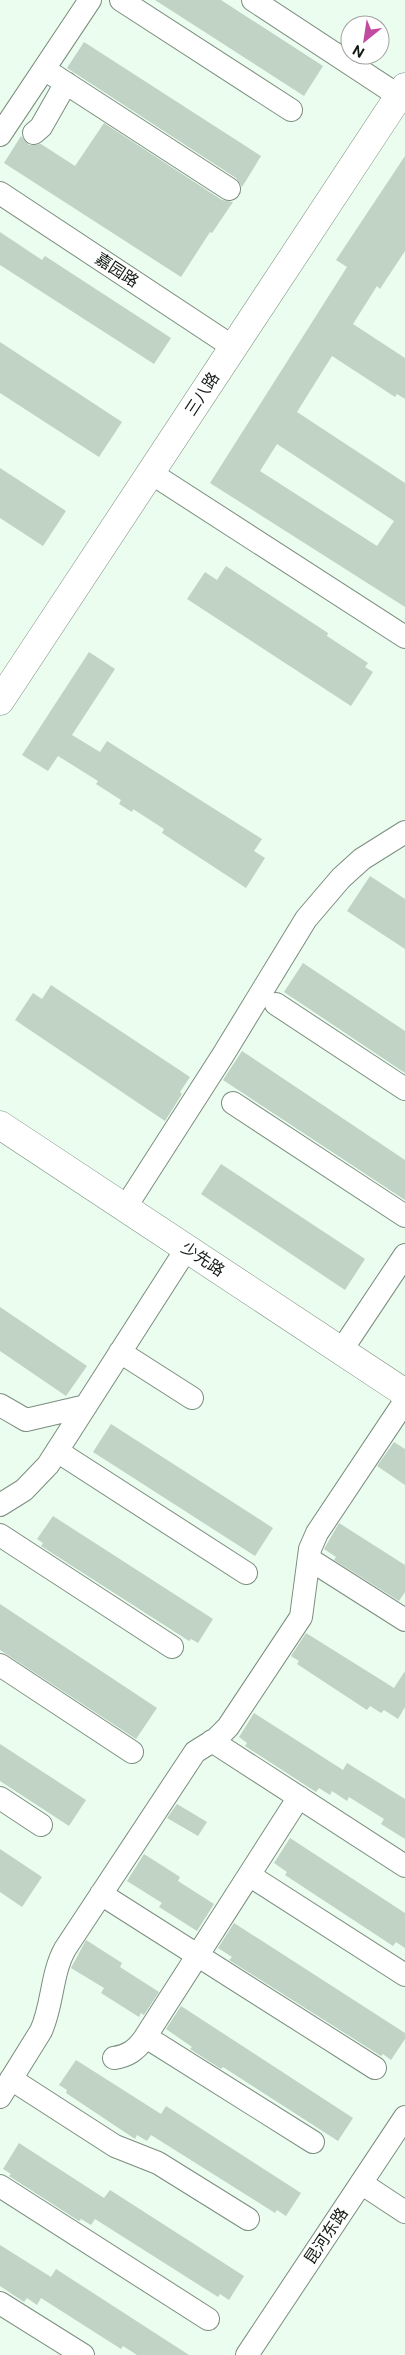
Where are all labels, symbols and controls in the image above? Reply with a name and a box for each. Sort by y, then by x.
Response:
north arrow [340,15,390,65]
text: N [350,42,367,61]
street label: 嘉园路 [92,249,142,291]
street label: 三八路 [181,369,223,419]
street label: 少先路 [178,1238,228,1280]
street label: 昆河东路 [300,2204,352,2268]

